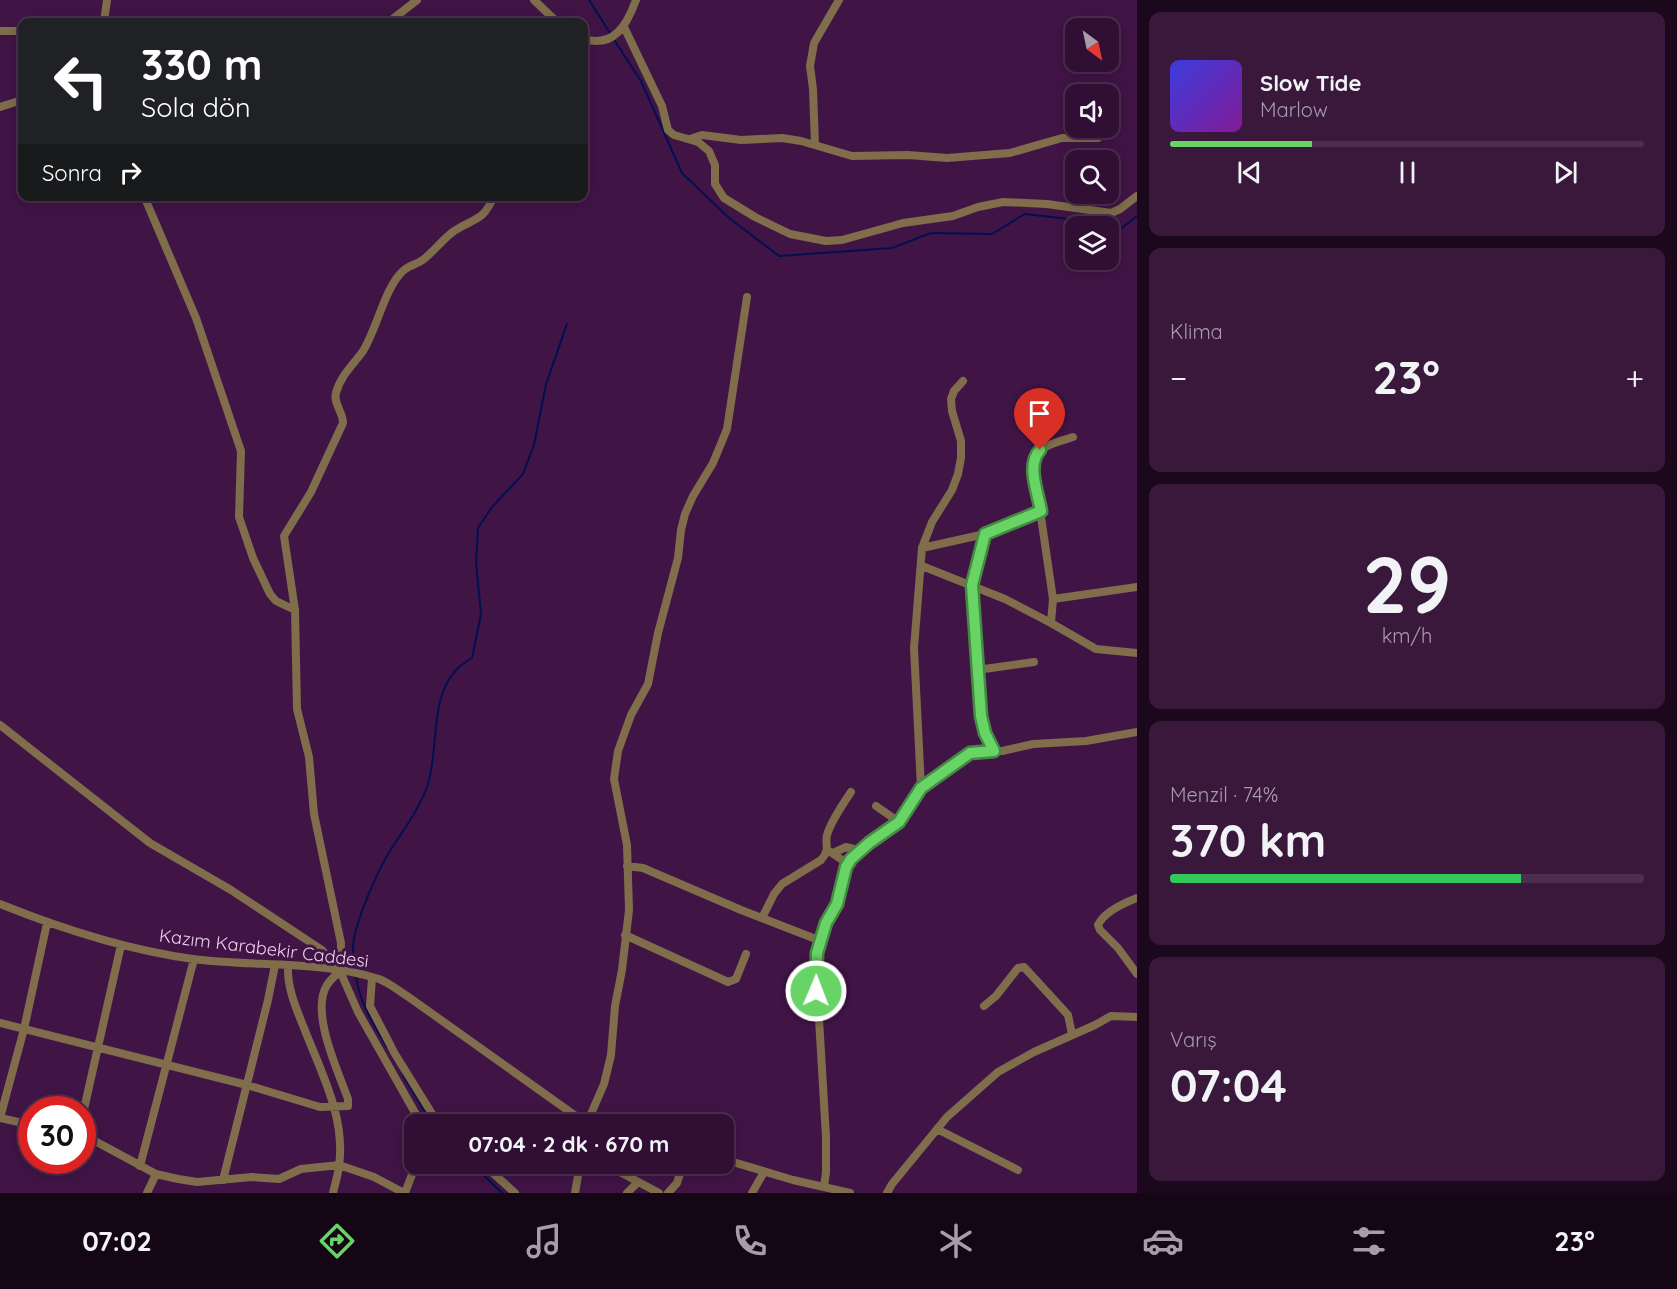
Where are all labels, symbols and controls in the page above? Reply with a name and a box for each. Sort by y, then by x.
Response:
north arrow [1065,18,1119,72]
map controls [1065,18,1119,270]
text: 330 m [141,38,262,91]
icon: left [42,42,120,120]
text: Slow Tide [1260,69,1361,97]
button: sound [1065,84,1119,138]
text: Sola dön [141,90,251,124]
text: Marlow [1260,97,1328,122]
button: search [1065,150,1119,204]
icon: right [114,156,147,189]
icon: previous [1233,156,1266,189]
icon: pause [1391,156,1424,189]
icon: next [1549,156,1582,189]
text: Sonra [42,159,102,187]
button: layers [1065,216,1119,270]
text: Klima [1170,319,1223,344]
text: 23° [1373,349,1440,405]
text: − [1170,357,1187,398]
text: + [1625,357,1644,398]
pin [1014,388,1065,450]
icon: arrive [1023,397,1056,430]
text: 29 [1363,535,1451,633]
text: km/h [1382,623,1432,648]
text: Menzil · 74% [1170,782,1278,807]
text: 370 km [1170,812,1326,868]
street label: Kazım Karabekir Caddesi [158,924,370,972]
position arrow [784,959,848,1023]
text: Varış [1170,1027,1217,1052]
text: 07:04 [1170,1057,1287,1113]
speed limit sign: 30 [18,1096,96,1174]
text: 07:04 · 2 dk · 670 m [469,1130,669,1158]
icon: directions [316,1220,358,1262]
icon: music [523,1220,565,1262]
icon: phone [729,1220,771,1262]
icon: climate [935,1220,977,1262]
icon: car [1142,1220,1184,1262]
icon: filters [1348,1220,1390,1262]
text: 07:02 [82,1224,152,1258]
text: 23° [1554,1224,1595,1258]

